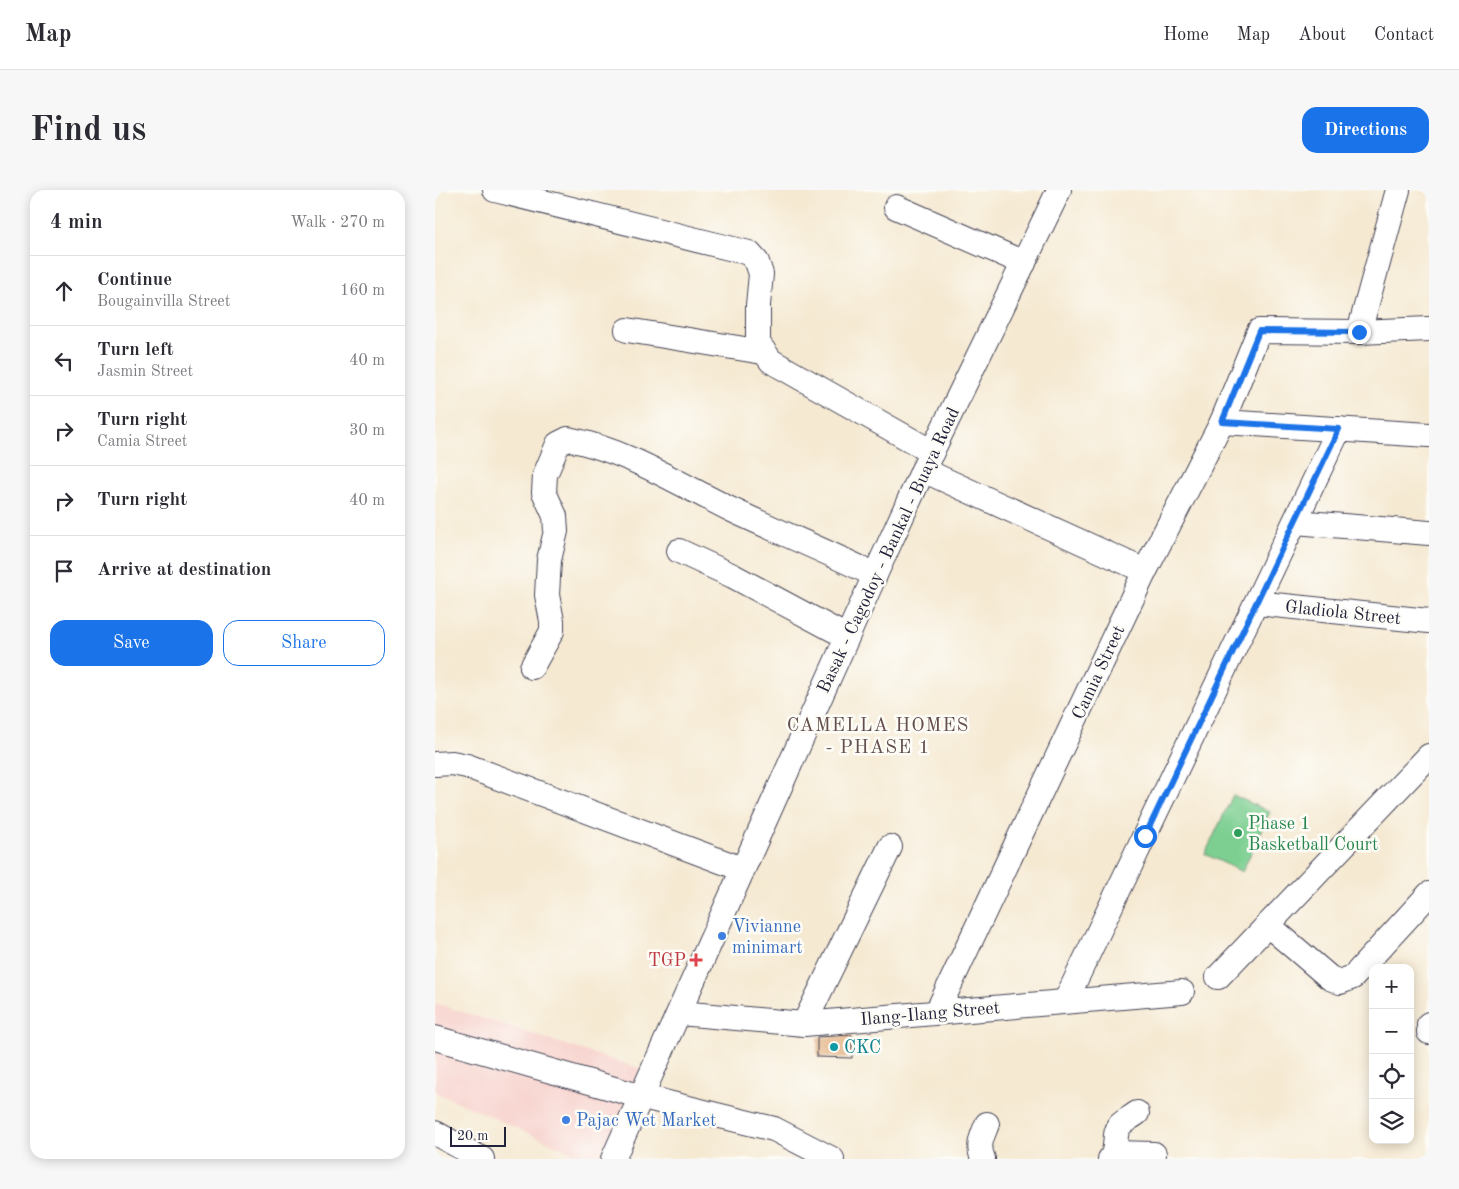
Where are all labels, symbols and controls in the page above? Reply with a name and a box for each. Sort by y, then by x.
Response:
text: Map [25,23,72,47]
text: Home [1163,26,1209,44]
text: Map [1237,26,1270,44]
text: About [1298,26,1346,44]
text: Contact [1374,26,1434,44]
button: Directions [1302,107,1429,153]
text: Find us [30,113,146,148]
text: 4 min [50,212,103,233]
text: Walk · 270 m [290,215,385,231]
text: Continue [97,271,172,290]
icon: ahead [50,277,78,305]
text: 160 m [340,283,385,299]
text: Bougainvilla Street [97,294,230,310]
route end [1348,321,1371,344]
text: Turn left [97,341,174,360]
icon: left [50,347,78,375]
text: 40 m [349,353,385,369]
text: Jasmin Street [97,364,193,380]
street label: Basak - Cagodoy - Bankal - Buaya Road [815,405,963,696]
text: Turn right [97,411,187,430]
icon: right [50,417,78,445]
text: 30 m [349,423,385,439]
text: Camia Street [97,434,187,450]
icon: right [50,487,78,515]
text: Turn right [97,491,187,510]
text: 40 m [349,493,385,509]
icon: arrive [50,557,78,585]
text: Arrive at destination [97,561,271,580]
street label: Gladiola Street [1284,598,1402,628]
button: Save [50,620,213,666]
button: Share [223,620,385,666]
street label: Camia Street [1069,623,1129,722]
district label: CAMELLA HOMES - PHASE 1 [787,717,969,758]
place label: Phase 1 Basketball Court [1248,815,1378,854]
route start [1134,825,1157,848]
marker: Phase 1 Basketball Court [1232,827,1244,839]
place label: Vivianne minimart [732,918,803,957]
marker: Vivianne minimart [716,930,728,942]
place label: TGP [648,952,686,970]
marker: TGP [690,954,702,966]
map controls [1369,964,1414,1144]
button: + [1369,964,1414,1009]
street label: Ilang-Ilang Street [860,999,1001,1029]
button: − [1369,1009,1414,1054]
place label: CKC [844,1039,881,1057]
marker: CKC [828,1041,840,1053]
button: locate [1369,1054,1414,1099]
button: layers [1369,1099,1414,1144]
place label: Pajac Wet Market [576,1112,716,1130]
marker: Pajac Wet Market [560,1114,572,1126]
scale bar [450,1124,506,1147]
text: 20 m [457,1129,488,1143]

